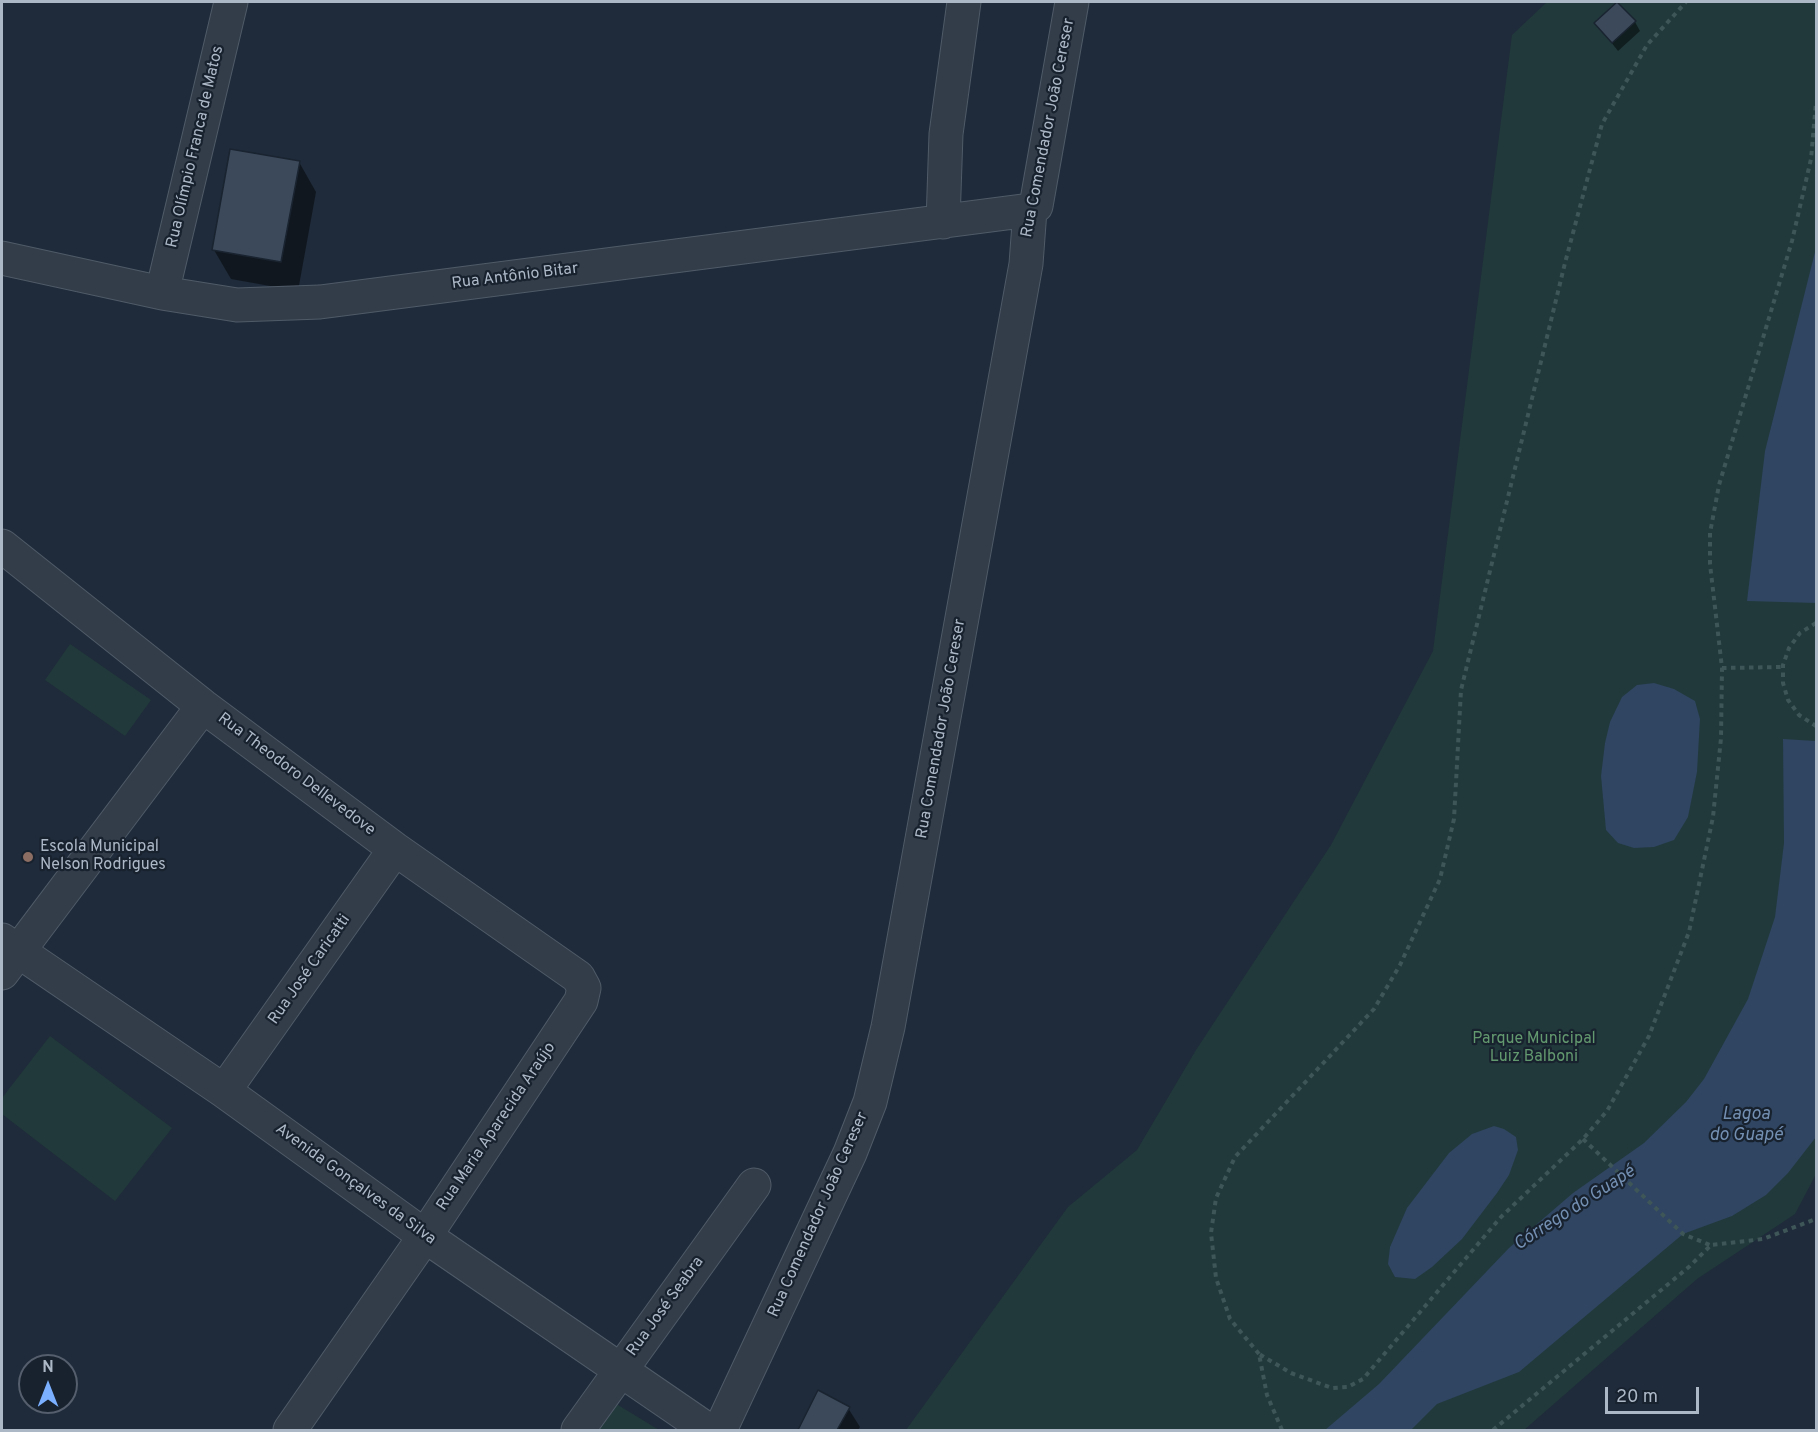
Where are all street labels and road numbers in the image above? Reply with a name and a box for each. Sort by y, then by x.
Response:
street label: Rua Comendador João Cereser [1018,17,1080,239]
street label: Rua Olímpio Franca de Matos [163,44,229,250]
street label: Rua Antônio Bitar [451,260,579,294]
street label: Rua Comendador João Cereser [913,618,971,840]
street label: Rua Theodoro Dellevedove [213,709,379,841]
street label: Rua José Caricatti [265,911,355,1029]
street label: Rua Maria Aparecida Araújo [433,1039,561,1215]
street label: Rua Comendador João Cereser [765,1109,873,1321]
street label: Avenida Gonçalves da Silva [271,1120,439,1250]
street label: Rua José Seabra [623,1253,709,1361]

